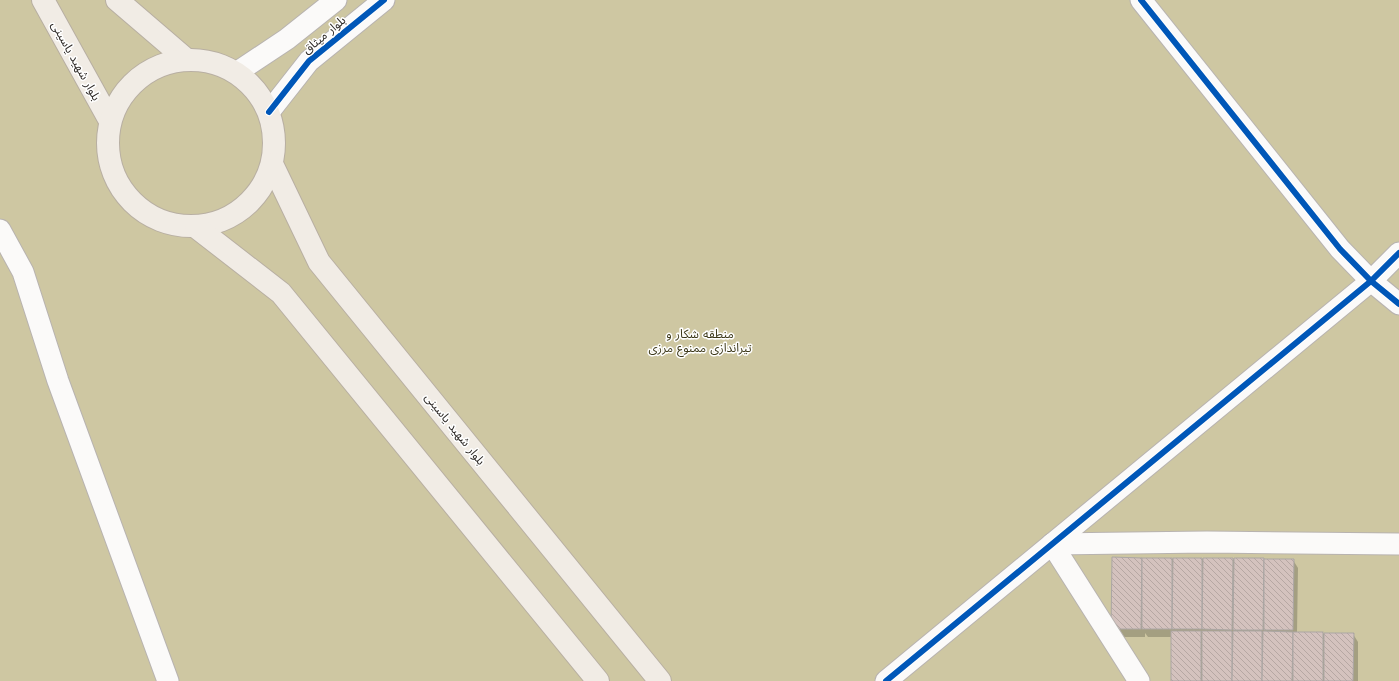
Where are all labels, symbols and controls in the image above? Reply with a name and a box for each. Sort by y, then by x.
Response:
street label: بلوار میثاق [300,13,348,57]
street label: بلوار شهید یاسینی [48,19,104,103]
park label: منطقه شکار و تیراندازی ممنوع مرزی [648,327,752,357]
street label: بلوار شهید یاسینی [422,390,488,468]

